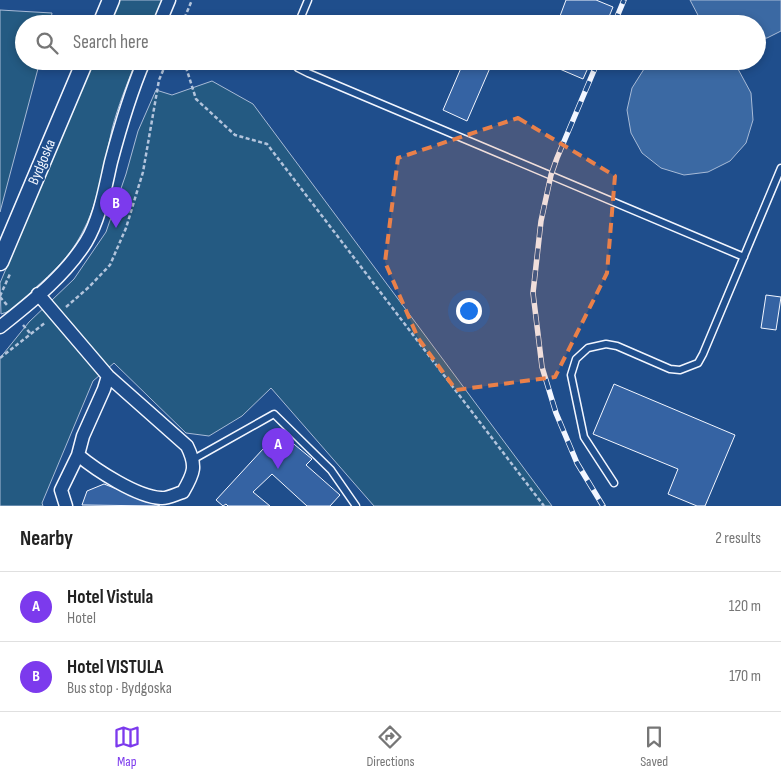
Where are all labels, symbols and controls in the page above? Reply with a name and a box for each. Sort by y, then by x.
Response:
search box [15,15,766,70]
icon: search [33,29,61,57]
text: Search here [73,31,149,54]
street label: Bydgoska [24,136,60,188]
pin: B [100,187,132,228]
your location [456,298,482,324]
pin: A [262,428,294,469]
text: Nearby [20,526,73,551]
text: 2 results [715,529,761,548]
text: Hotel Vistula [67,586,153,609]
text: A [32,597,40,616]
text: 120 m [729,597,761,616]
text: Hotel [67,609,96,628]
text: Hotel VISTULA [67,656,163,679]
text: B [32,667,40,686]
text: 170 m [729,667,761,686]
text: Bus stop · Bydgoska [67,679,172,698]
tab: Map [113,723,141,770]
tab: Directions [366,723,415,770]
tab: Saved [640,723,668,770]

